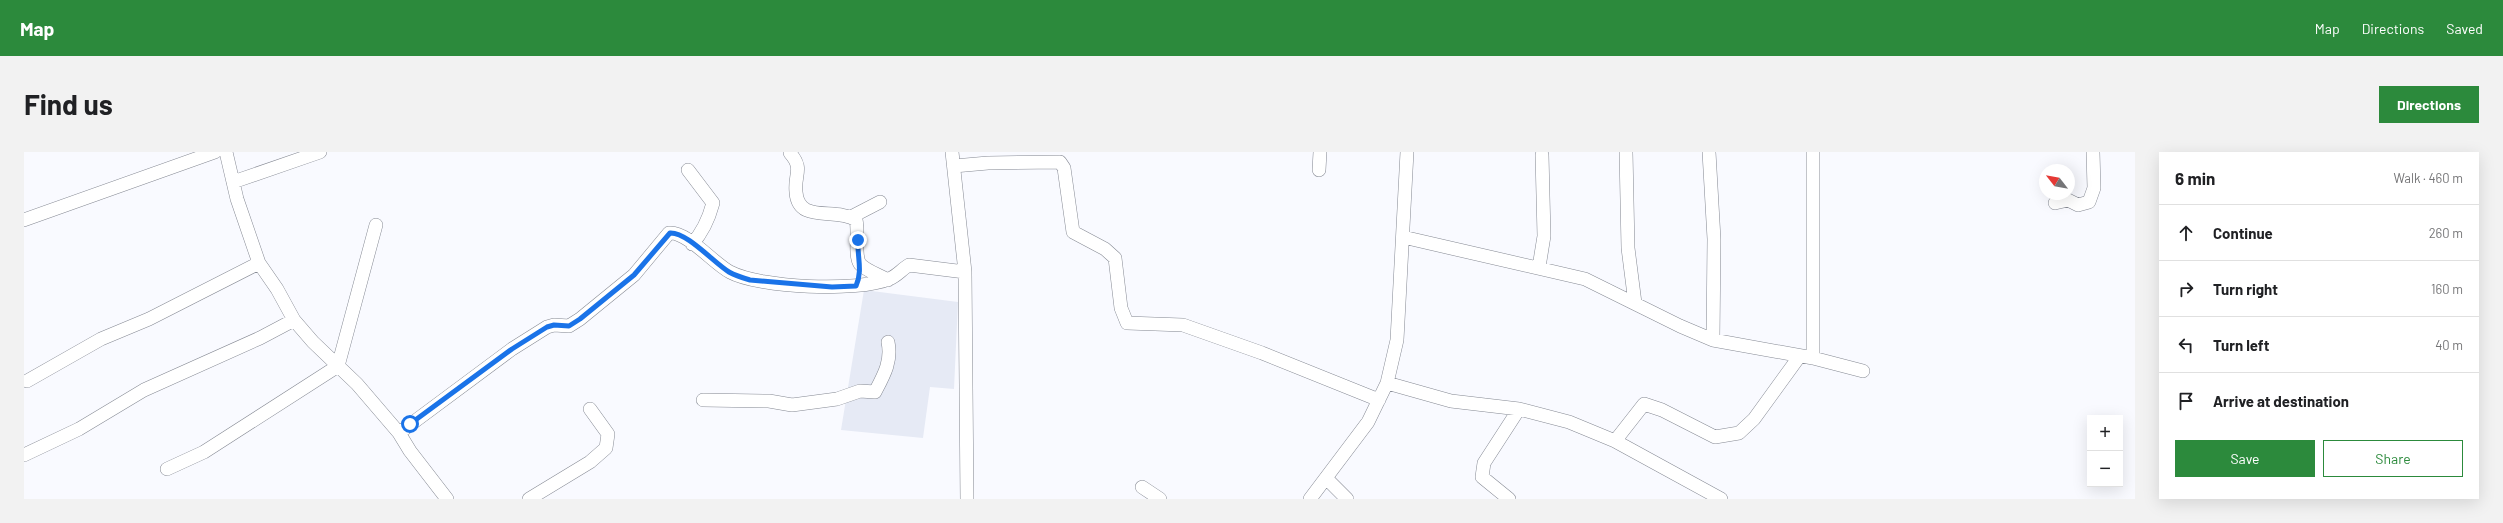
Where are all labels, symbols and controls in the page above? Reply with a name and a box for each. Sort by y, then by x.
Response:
text: Map [20,17,54,40]
text: Map [2315,20,2340,37]
text: Directions [2362,20,2424,37]
text: Saved [2446,20,2483,37]
button: Directions [2379,86,2479,123]
text: Find us [24,87,113,121]
north arrow [2039,164,2075,200]
text: 6 min [2175,168,2215,188]
text: Walk · 460 m [2394,170,2463,186]
icon: ahead [2175,222,2197,244]
text: Continue [2213,224,2273,242]
text: 260 m [2429,225,2463,241]
route end [849,231,867,249]
icon: right [2175,278,2197,300]
text: Turn right [2213,280,2278,298]
text: 160 m [2431,281,2463,297]
icon: left [2175,334,2197,356]
text: Turn left [2213,336,2269,354]
text: 40 m [2435,337,2463,353]
icon: arrive [2175,390,2197,412]
text: Arrive at destination [2213,392,2349,410]
route start [401,415,419,433]
map controls [2087,415,2123,487]
button: + [2087,415,2123,451]
button: Save [2175,440,2315,477]
button: Share [2323,440,2463,477]
button: − [2087,451,2123,487]

